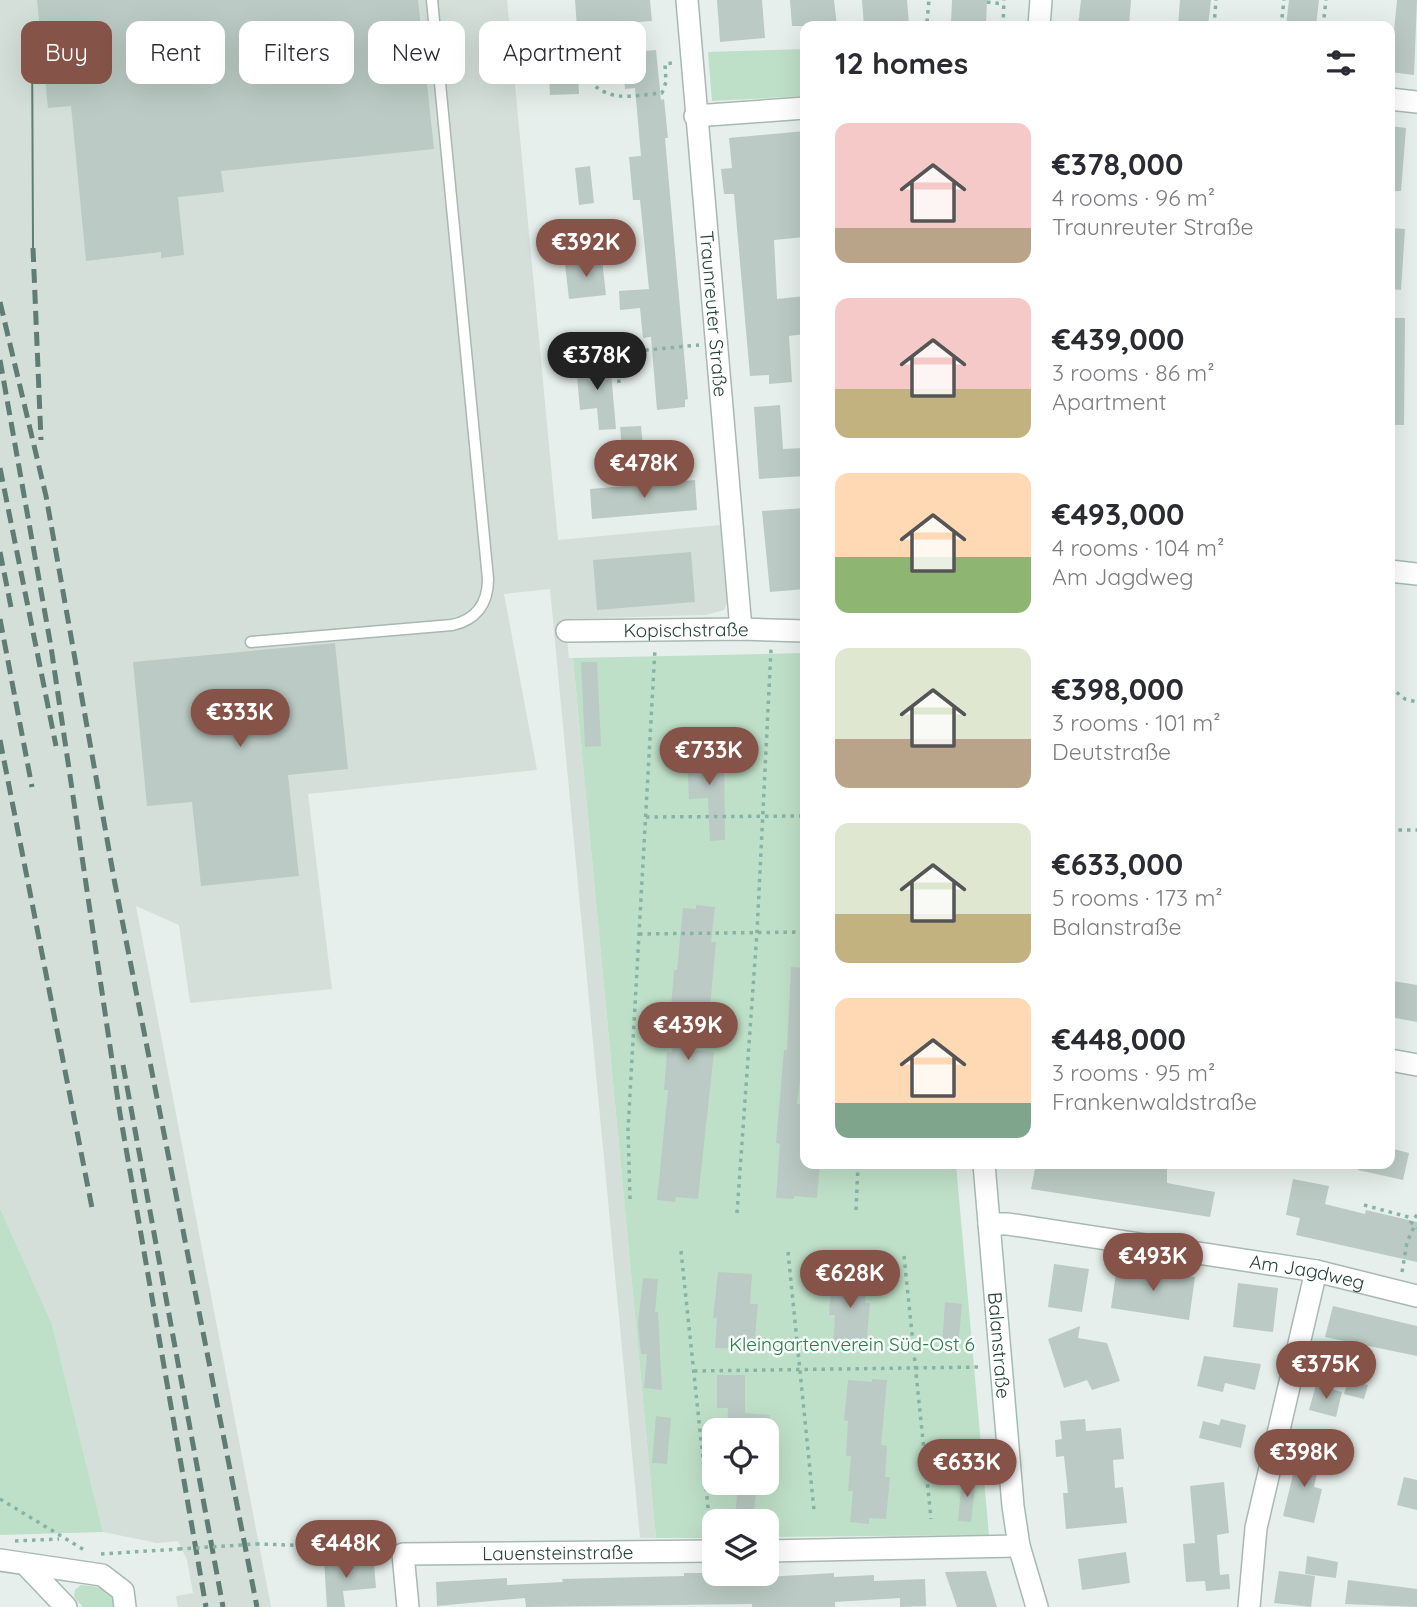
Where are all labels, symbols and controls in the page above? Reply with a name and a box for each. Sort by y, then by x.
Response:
chip: Buy [21,21,112,84]
chip: Rent [126,21,225,84]
chip: Filters [239,21,354,84]
chip: New [368,21,465,84]
chip: Apartment [479,21,646,84]
text: 12 homes [835,44,968,82]
icon: filters [1322,44,1360,82]
text: €378,000 [1052,145,1183,183]
icon: home [891,151,975,235]
text: 4 rooms · 96 m² [1052,183,1215,212]
text: Traunreuter Straße [1052,212,1254,241]
pin: €392K [537,219,635,279]
text: €392K [552,227,620,256]
street label: Traunreuter Straße [695,230,733,398]
text: €439,000 [1052,320,1185,358]
icon: home [891,326,975,410]
pin: €378K [548,332,646,392]
text: €378K [563,340,631,369]
text: 3 rooms · 86 m² [1052,358,1215,387]
text: Apartment [1052,387,1166,416]
pin: €478K [595,440,693,500]
text: €478K [610,448,678,477]
text: €493,000 [1052,495,1185,533]
icon: home [891,501,975,585]
text: 4 rooms · 104 m² [1052,533,1224,562]
text: Am Jagdweg [1052,562,1194,591]
street label: Kopischstraße [623,617,749,642]
text: €398,000 [1052,670,1184,708]
icon: home [891,676,975,760]
pin: €333K [191,690,289,749]
text: €333K [207,697,273,726]
text: 3 rooms · 101 m² [1052,708,1221,737]
pin: €733K [660,728,758,787]
text: €733K [676,735,742,764]
text: Deutstraße [1052,737,1171,766]
text: €633,000 [1052,845,1183,883]
icon: home [891,851,975,935]
text: 5 rooms · 173 m² [1052,883,1223,912]
text: Balanstraße [1052,912,1181,941]
pin: €439K [639,1002,737,1062]
text: €439K [654,1010,722,1039]
text: €448,000 [1052,1020,1186,1058]
icon: home [891,1026,975,1110]
text: 3 rooms · 95 m² [1052,1058,1215,1087]
text: Frankenwaldstraße [1052,1087,1257,1116]
pin: €493K [1104,1234,1202,1293]
text: €493K [1119,1241,1187,1270]
street label: Am Jagdweg [1248,1249,1367,1295]
pin: €628K [801,1250,899,1310]
text: €628K [816,1258,884,1287]
street label: Balanstraße [983,1291,1016,1400]
park label: Kleingartenverein Süd-Ost 6 [729,1332,975,1356]
pin: €375K [1277,1342,1375,1401]
text: €375K [1292,1349,1360,1378]
map controls [702,1418,779,1586]
button: locate [702,1418,779,1495]
pin: €398K [1255,1430,1353,1489]
text: €398K [1270,1437,1338,1466]
pin: €633K [918,1440,1016,1499]
text: €633K [934,1447,1000,1476]
button: layers [702,1509,779,1586]
pin: €448K [297,1520,395,1580]
text: €448K [311,1528,381,1557]
street label: Lauensteinstraße [482,1540,634,1565]

